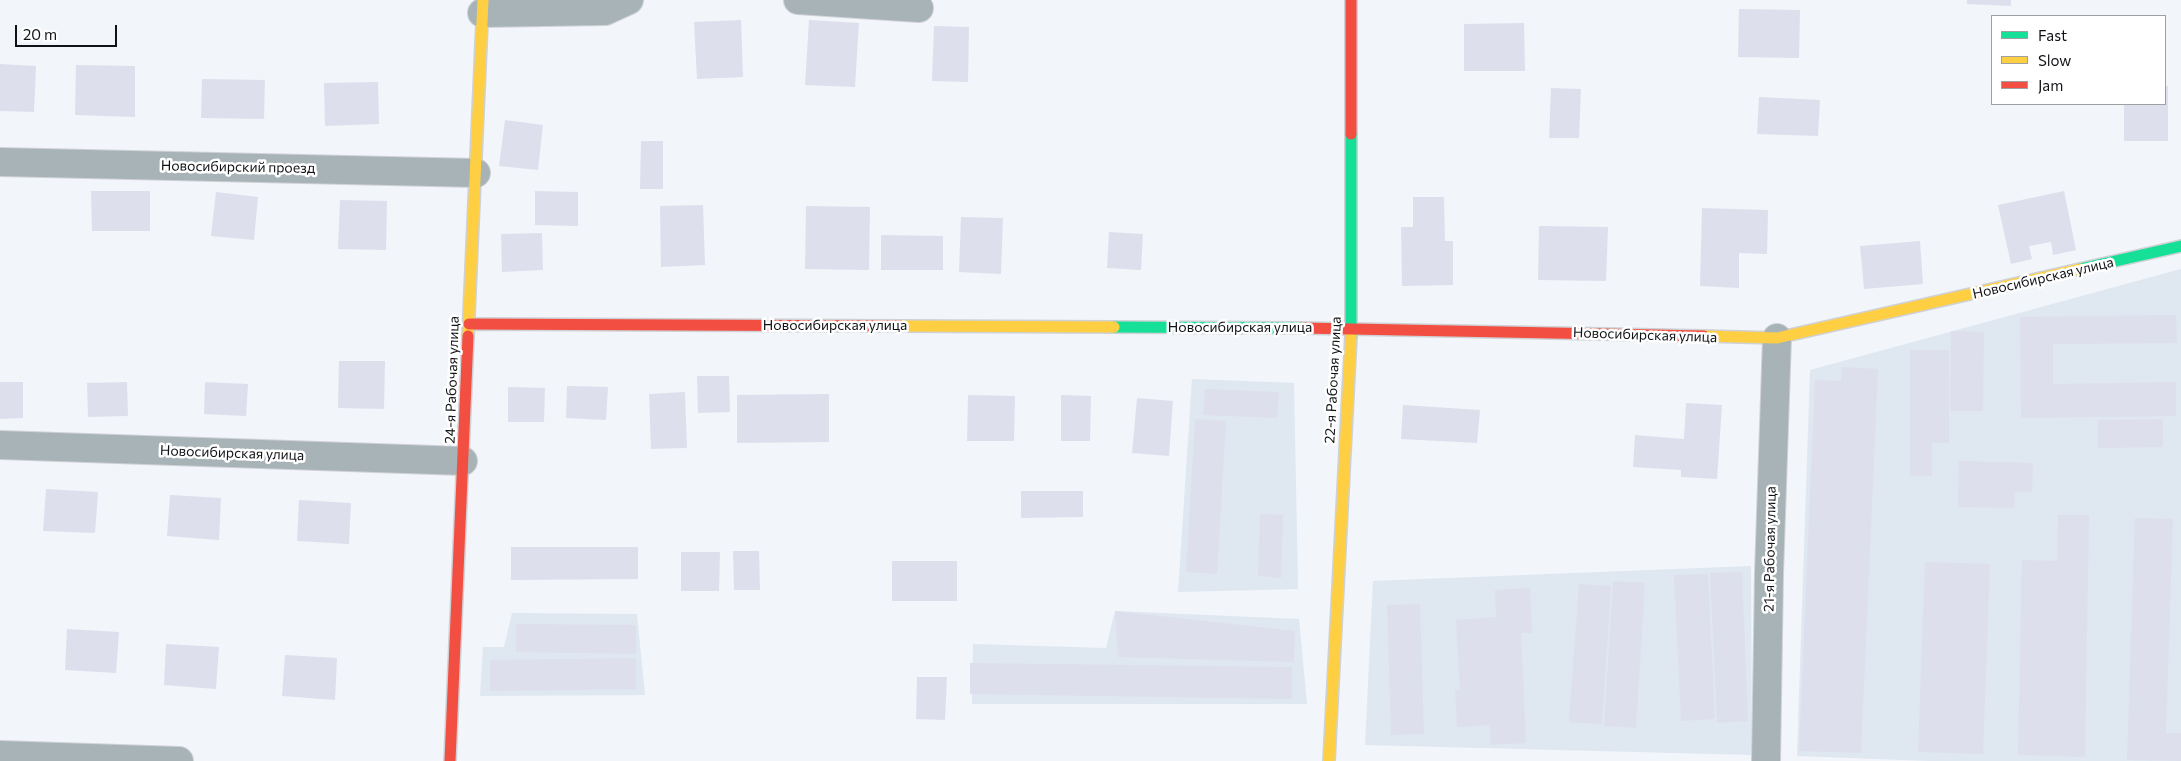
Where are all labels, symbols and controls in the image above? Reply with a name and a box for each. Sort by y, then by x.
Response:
scale bar [18,15,120,47]
legend [1991,15,2166,105]
text: 20 m [23,25,57,43]
text: Fast [2038,26,2067,44]
text: Slow [2038,51,2071,69]
text: Jam [2038,76,2063,94]
street label: Новосибирский проезд [161,157,315,177]
street label: Новосибирская улица [1971,254,2115,302]
street label: 24-я Рабочая улица [441,316,463,444]
street label: 22-я Рабочая улица [1321,316,1345,444]
street label: Новосибирская улица [763,317,907,333]
street label: Новосибирская улица [1168,319,1312,335]
street label: Новосибирская улица [1573,324,1717,346]
street label: Новосибирская улица [160,442,304,464]
street label: 21-я Рабочая улица [1761,486,1779,612]

